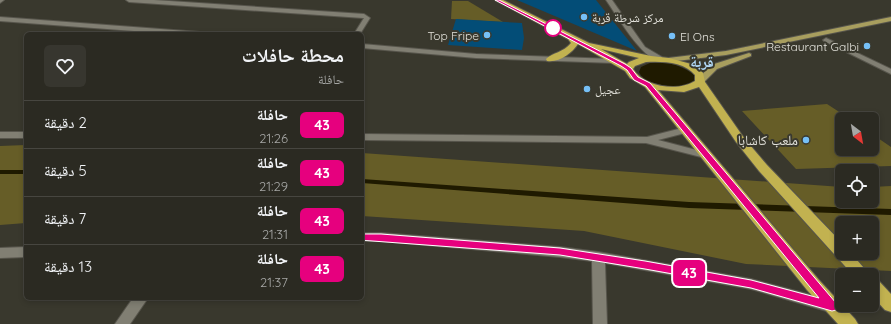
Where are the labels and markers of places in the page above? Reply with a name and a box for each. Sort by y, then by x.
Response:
place label: مركز شرطة قربة [592,10,663,25]
marker: مركز شرطة قربة [579,12,589,22]
unlabelled marker [544,19,562,37]
place label: Top Fripe [427,28,479,43]
place label: El Ons [680,29,715,44]
marker: Top Fripe [482,30,492,40]
marker: El Ons [667,31,677,41]
place label: Restaurant Galbi [766,39,859,54]
marker: Restaurant Galbi [862,41,872,51]
place label: عجيل [595,82,620,97]
marker: عجيل [582,84,592,94]
place label: ملعب كاشابا [738,131,798,149]
marker: ملعب كاشابا [801,135,811,145]

